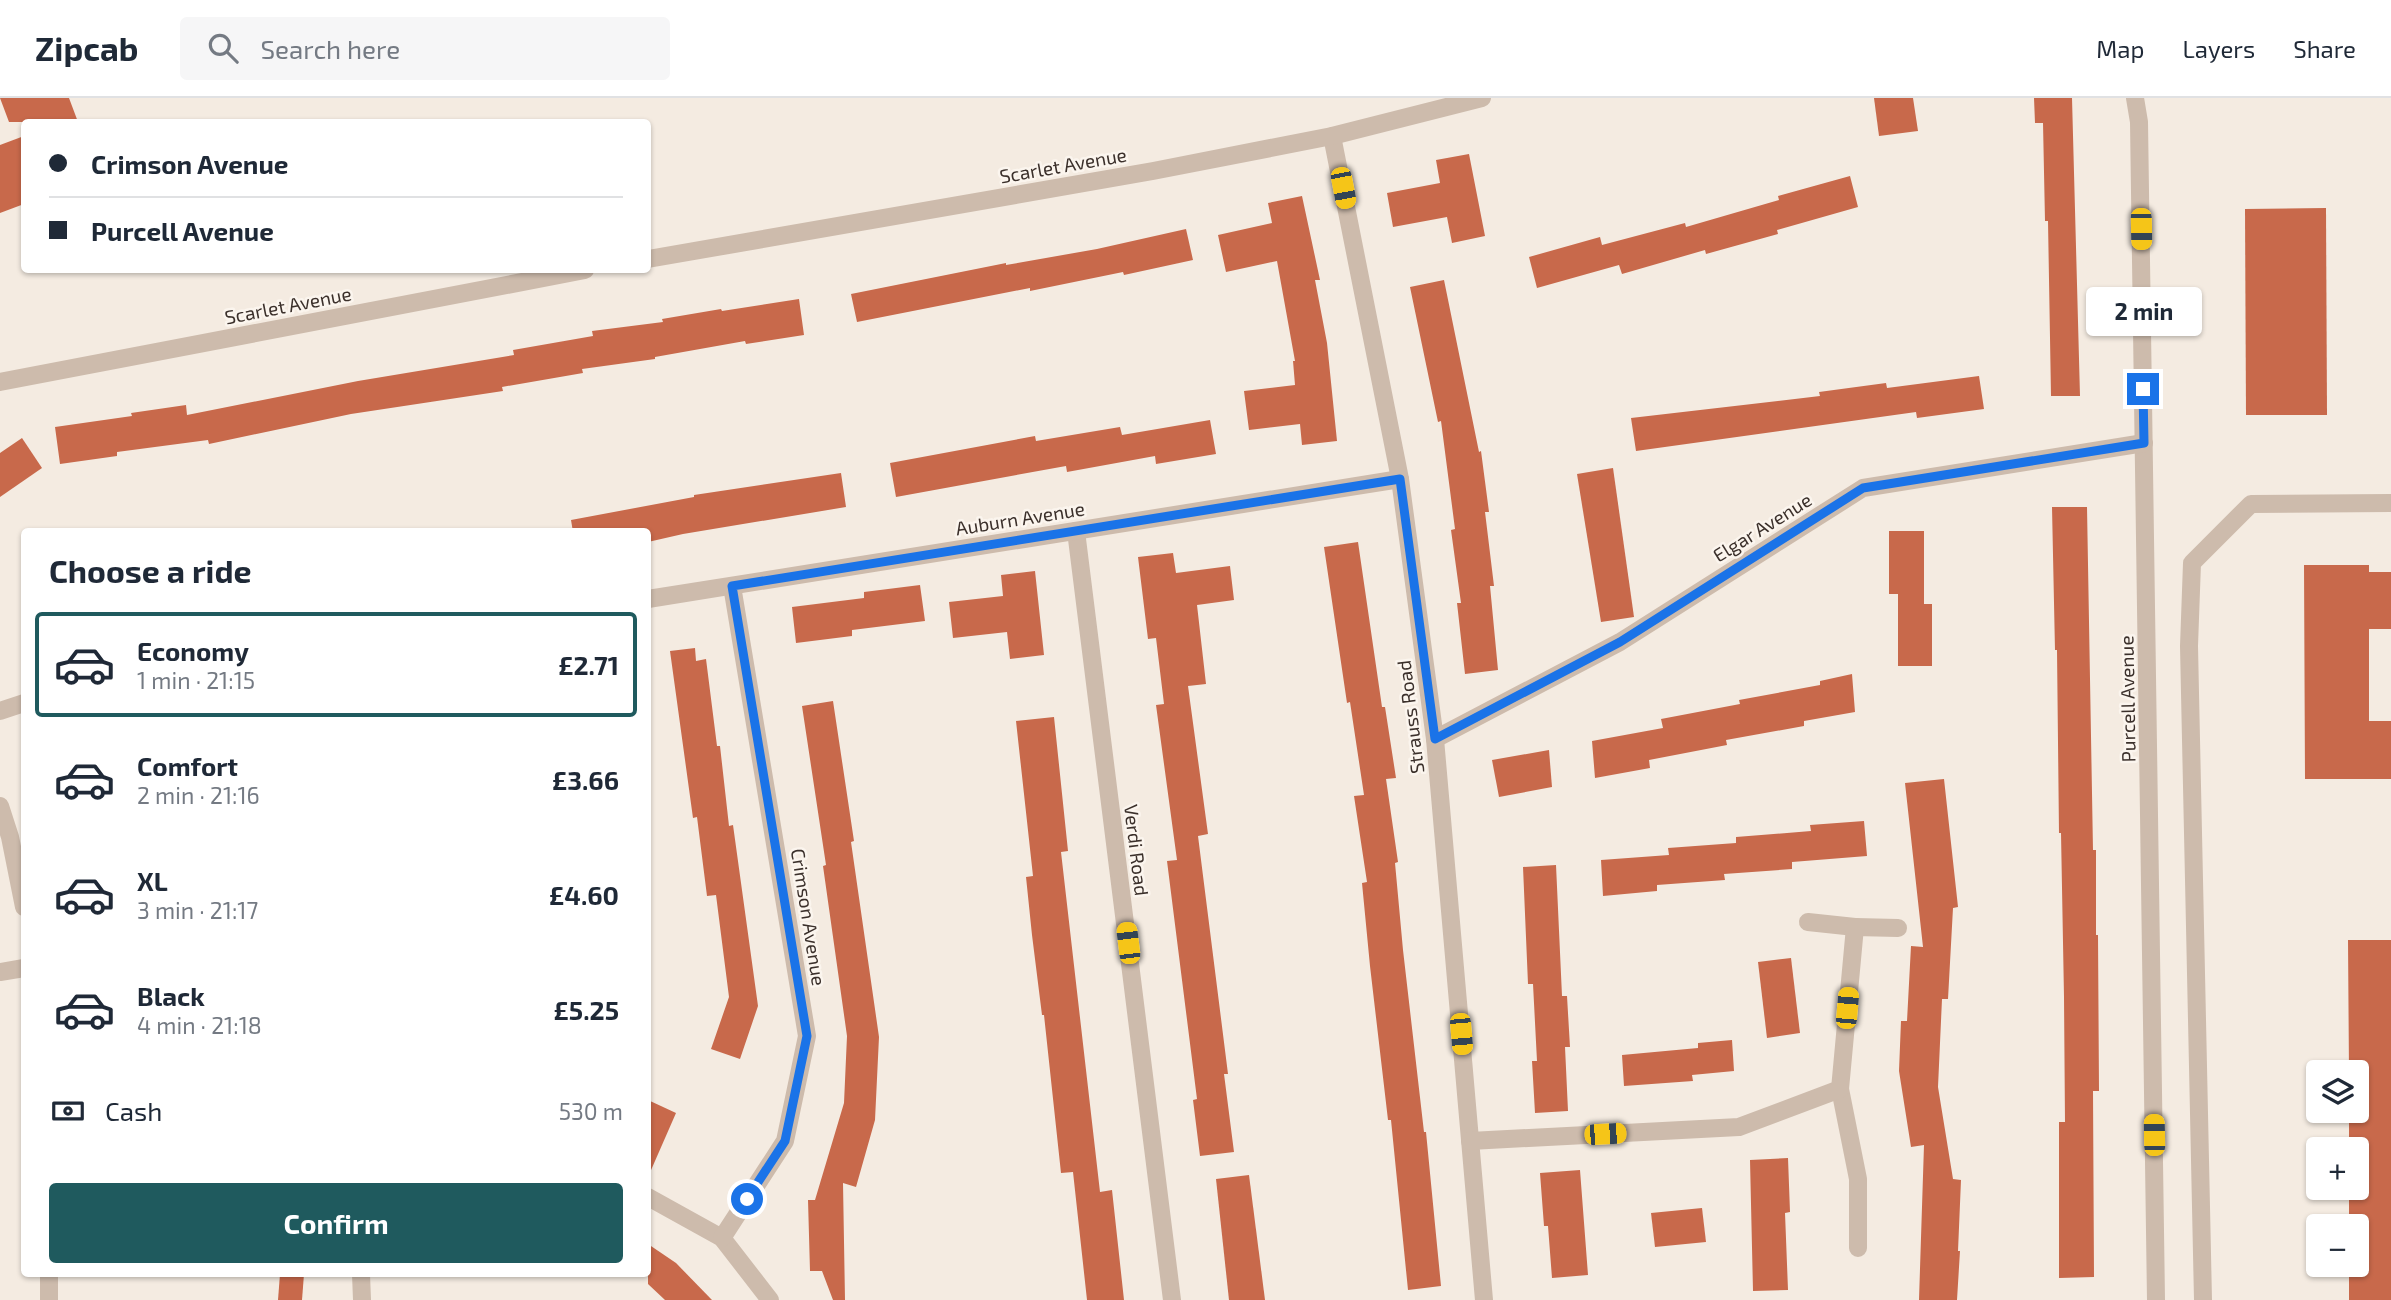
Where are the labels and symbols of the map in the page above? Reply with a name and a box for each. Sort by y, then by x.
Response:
street label: Scarlet Avenue [998,143,1128,187]
car [1329,165,1358,211]
car [2131,208,2152,250]
street label: Scarlet Avenue [223,281,353,329]
callout: 2 min [2085,288,2201,336]
route end [2127,373,2159,405]
street label: Elgar Avenue [1708,488,1816,566]
street label: Auburn Avenue [954,496,1086,540]
street label: Purcell Avenue [2114,635,2140,763]
street label: Strauss Road [1392,659,1428,775]
street label: Verdi Road [1120,803,1154,897]
street label: Crimson Avenue [787,847,831,987]
car [1116,921,1141,965]
car [1835,986,1860,1030]
car [1449,1012,1474,1056]
car [2144,1114,2165,1156]
car [1584,1122,1627,1146]
route start [731,1183,763,1215]

